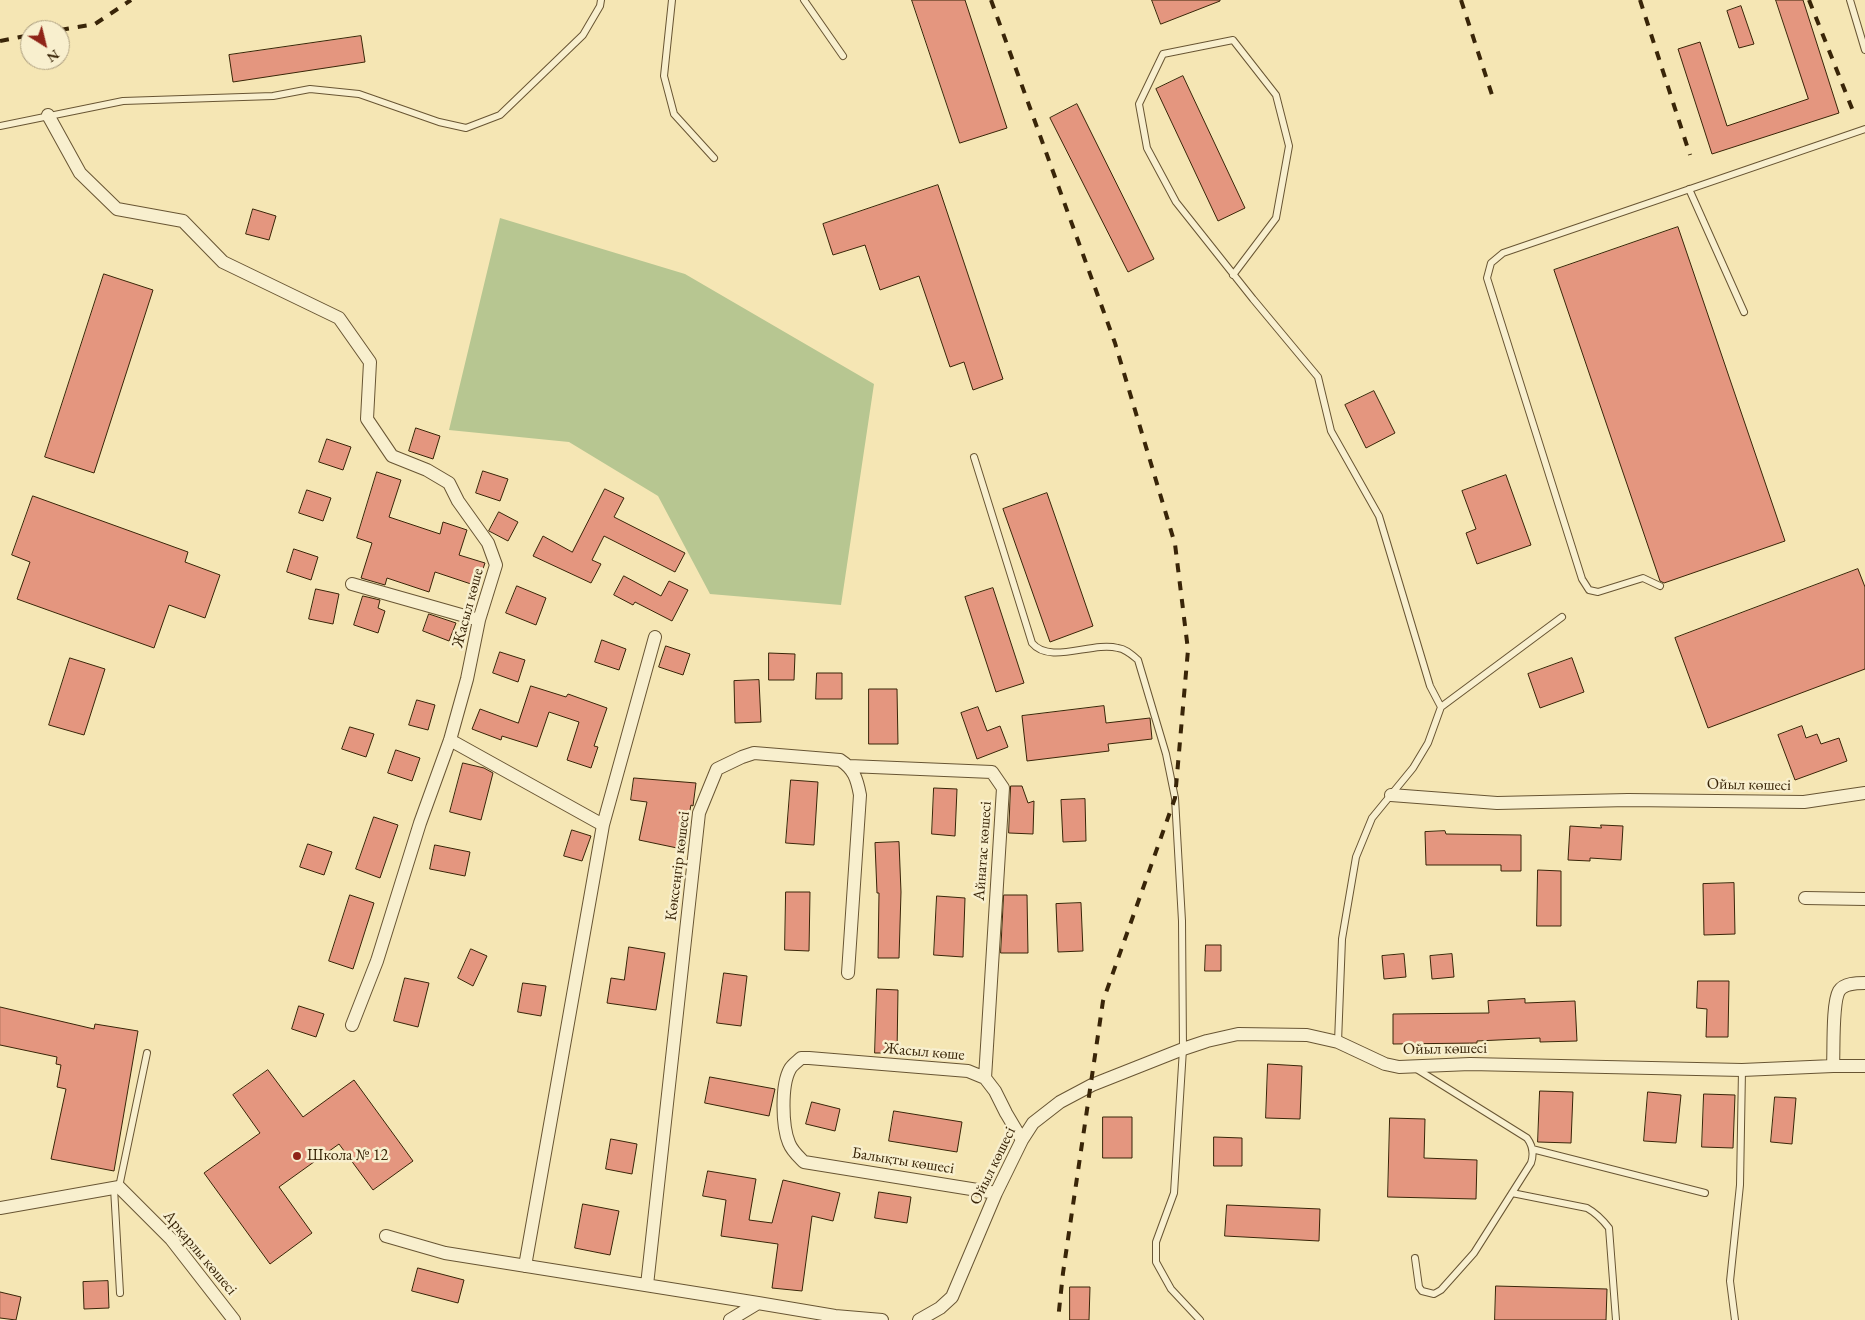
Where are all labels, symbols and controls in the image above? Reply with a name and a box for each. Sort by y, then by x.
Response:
north arrow [20,20,70,70]
text: N [43,46,63,67]
street label: Жасыл көше [448,566,488,650]
street label: Ойыл көшесі [1707,775,1791,795]
street label: Айнатас көшесі [970,801,996,901]
street label: Көксеңгір көшесі [662,810,694,922]
street label: Жасыл көше [883,1039,965,1065]
street label: Ойыл көшесі [1403,1039,1487,1059]
street label: Ойыл көшесі [966,1124,1020,1208]
street label: Балықты көшесі [851,1143,955,1179]
place label: Школа № 12 [307,1146,388,1166]
marker: Школа № 12 [291,1150,303,1162]
street label: Арқарлы көшесі [159,1207,241,1299]

